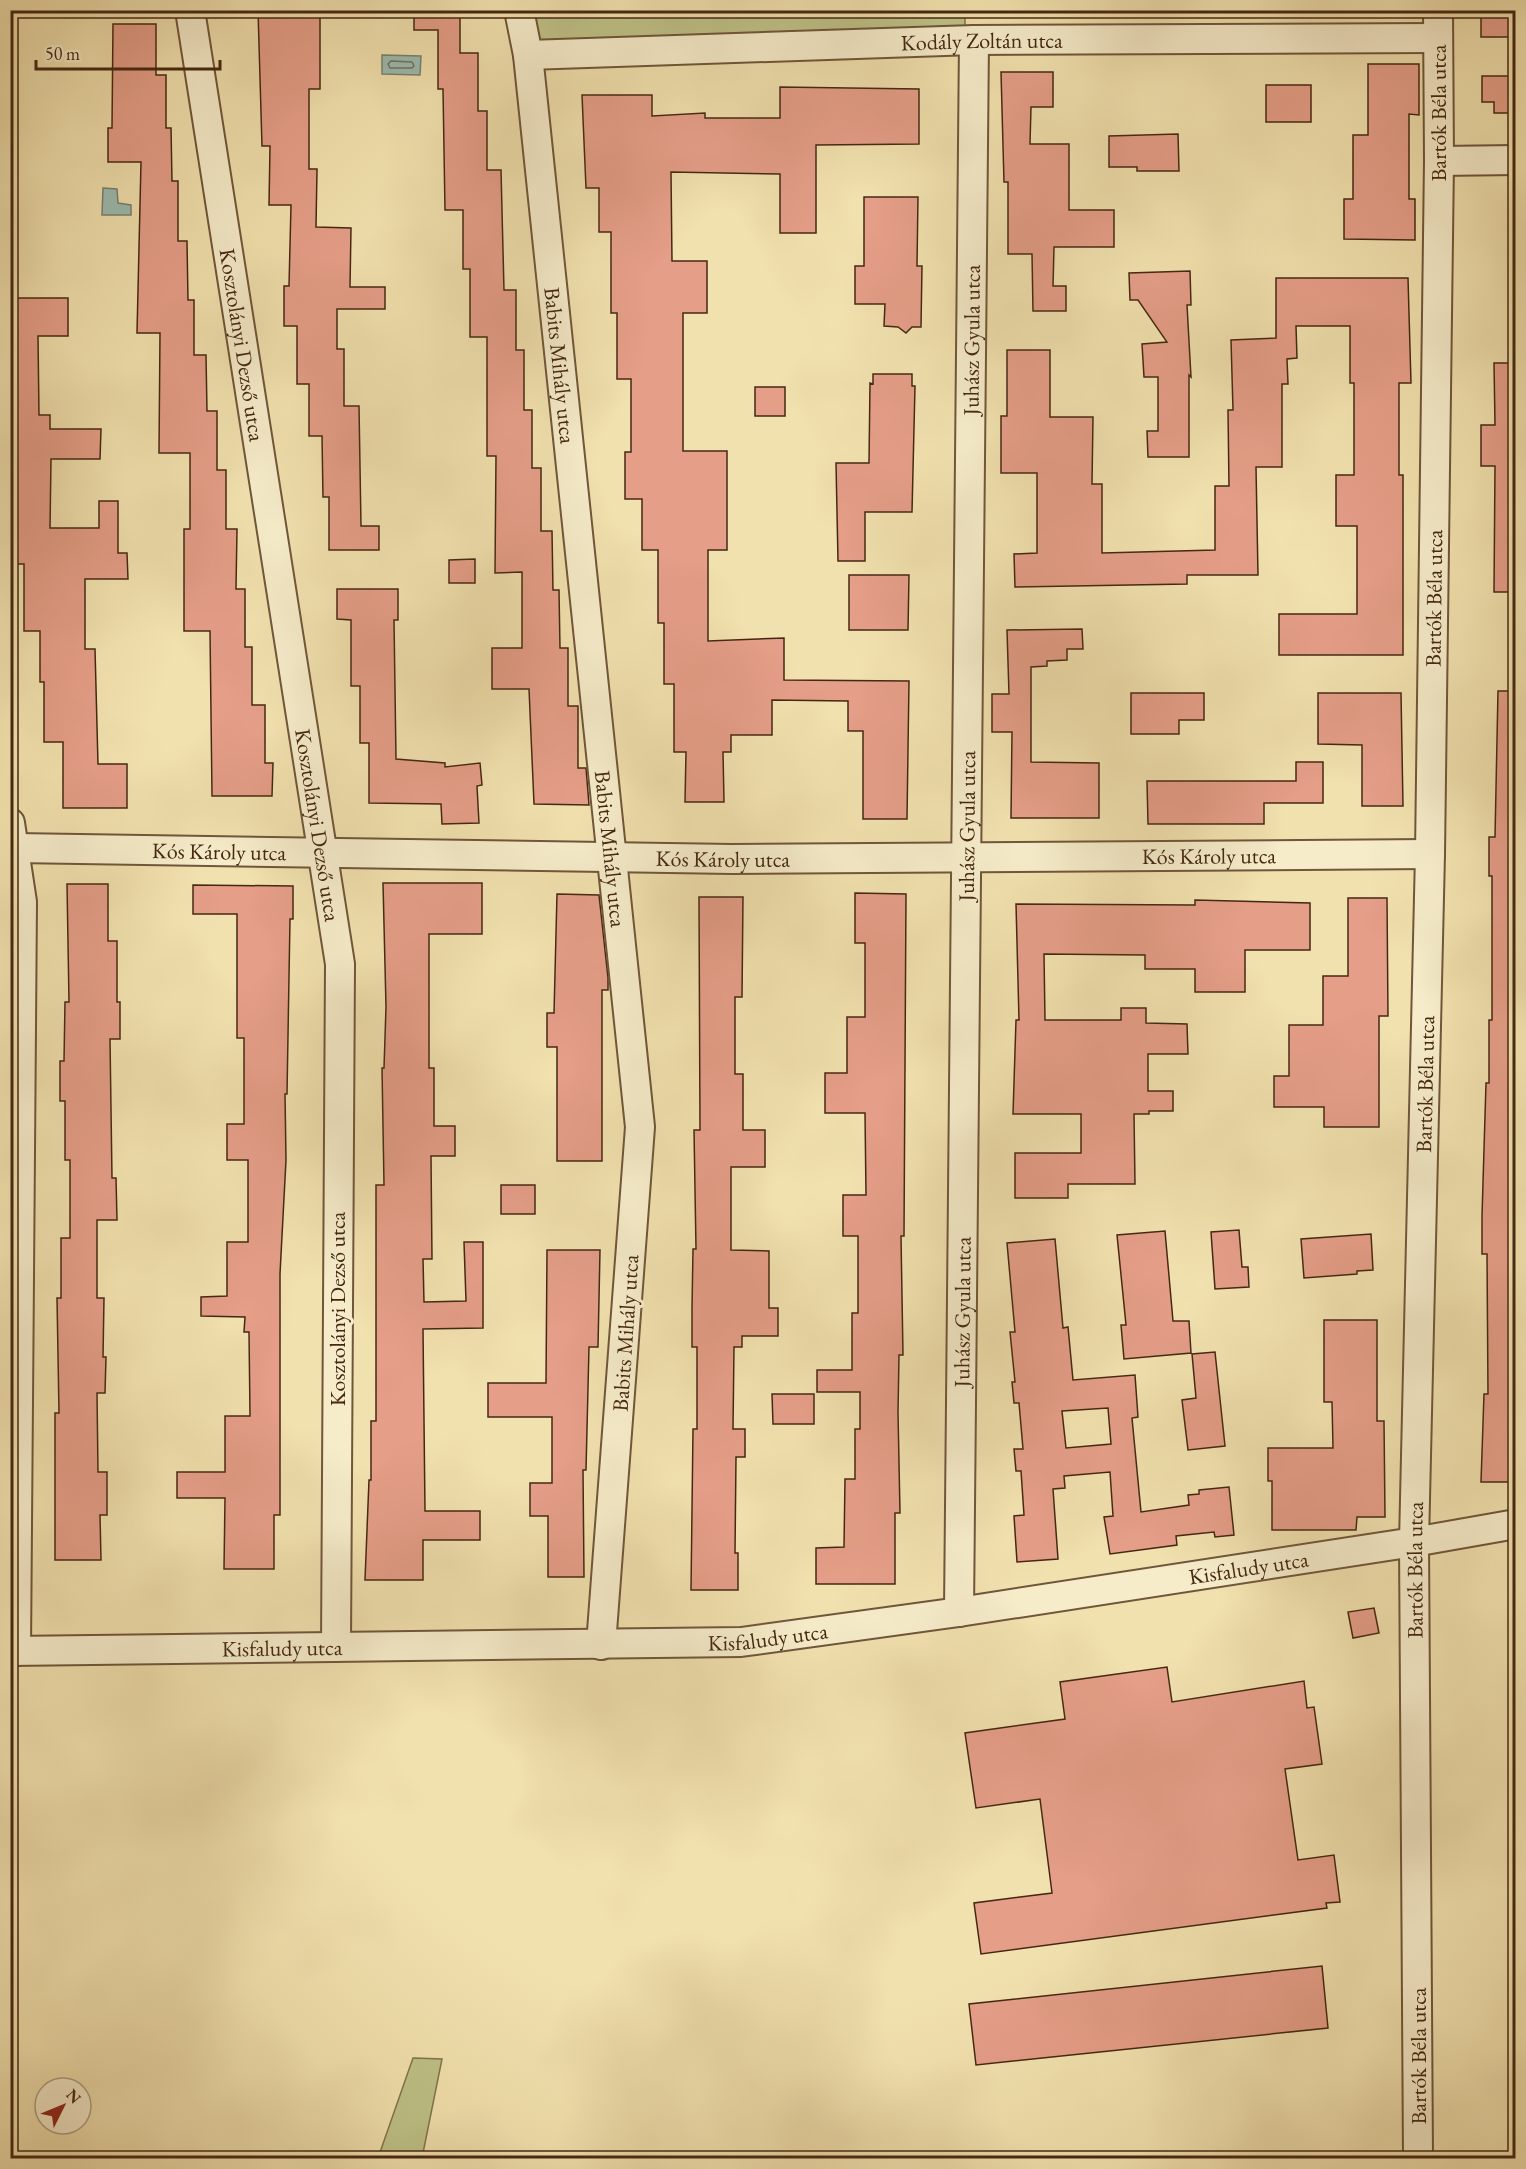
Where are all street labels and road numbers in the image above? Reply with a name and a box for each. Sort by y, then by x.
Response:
street label: Kodály Zoltán utca [900,26,1063,57]
street label: Bartók Béla utca [1424,44,1453,182]
street label: Kosztolányi Dezső utca [213,246,272,444]
street label: Juhász Gyula utca [956,264,987,418]
street label: Babits Mihály utca [537,286,583,446]
street label: Bartók Béla utca [1418,529,1449,667]
street label: Kosztolányi Dezső utca [288,727,347,924]
street label: Juhász Gyula utca [952,750,982,904]
street label: Babits Mihály utca [588,769,633,929]
street label: Kós Károly utca [152,836,287,867]
street label: Kós Károly utca [1142,841,1276,871]
street label: Kós Károly utca [656,844,790,874]
street label: Bartók Béla utca [1409,1015,1441,1153]
street label: Kosztolányi Dezső utca [323,1211,352,1406]
street label: Juhász Gyula utca [947,1236,978,1390]
street label: Babits Mihály utca [606,1253,645,1413]
street label: Bartók Béla utca [1400,1501,1430,1639]
street label: Kisfaludy utca [1187,1544,1311,1591]
street label: Kisfaludy utca [707,1616,830,1657]
street label: Kisfaludy utca [221,1633,343,1663]
street label: Bartók Béla utca [1404,1987,1433,2125]

